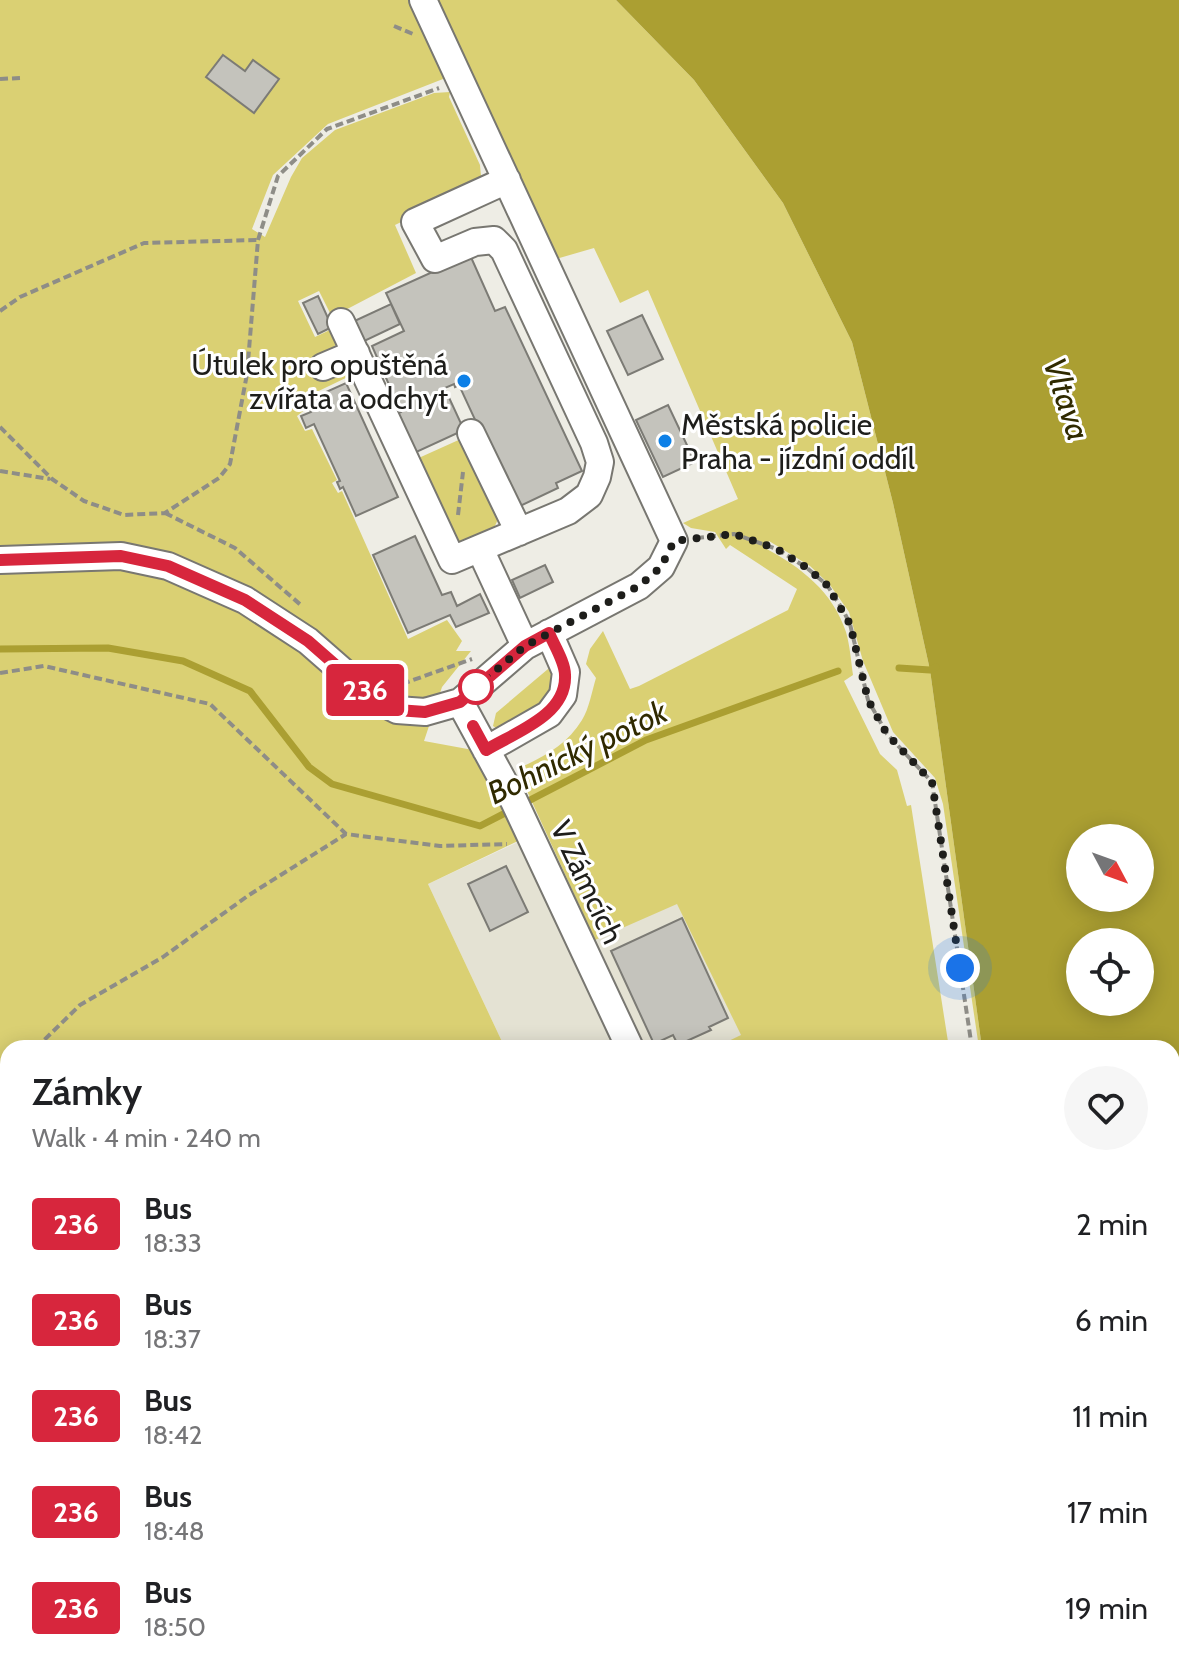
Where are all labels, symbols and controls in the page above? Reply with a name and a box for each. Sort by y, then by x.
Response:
place label: Útulek pro opuštěná zvířata a odchyt [191,346,449,417]
water label: Vltava [1035,353,1099,445]
marker: Útulek pro opuštěná zvířata a odchyt [455,372,473,390]
place label: Městská policie Praha - jízdní oddíl [681,406,915,477]
marker: Městská policie Praha - jízdní oddíl [656,432,674,450]
line badge: 236 [319,664,411,716]
unlabelled marker [459,670,493,704]
text: 236 [342,673,388,707]
water label: Bohnický potok [481,691,674,812]
street label: V Zámcích [542,814,632,950]
north arrow [1066,824,1154,912]
map controls [1066,824,1154,1016]
button: locate [1066,928,1154,1016]
your location [940,948,980,988]
button: heart [1064,1066,1148,1150]
text: Zámky [32,1068,142,1115]
text: Walk · 4 min · 240 m [32,1122,261,1154]
text: Bus [144,1190,192,1227]
text: 2 min [1076,1206,1148,1243]
text: 236 [53,1207,99,1241]
text: 18:33 [144,1227,202,1259]
text: Bus [144,1286,192,1323]
text: 6 min [1075,1302,1148,1339]
text: 236 [53,1303,99,1337]
text: 18:37 [144,1323,201,1355]
text: Bus [144,1382,192,1419]
text: 11 min [1072,1398,1148,1435]
text: 236 [53,1399,99,1433]
text: 18:42 [144,1419,202,1451]
text: Bus [144,1478,192,1515]
text: 17 min [1067,1494,1148,1531]
text: 236 [53,1495,99,1529]
text: 18:48 [144,1515,204,1547]
text: Bus [144,1574,192,1611]
text: 19 min [1065,1590,1148,1627]
text: 236 [53,1591,99,1625]
text: 18:50 [144,1611,206,1643]

